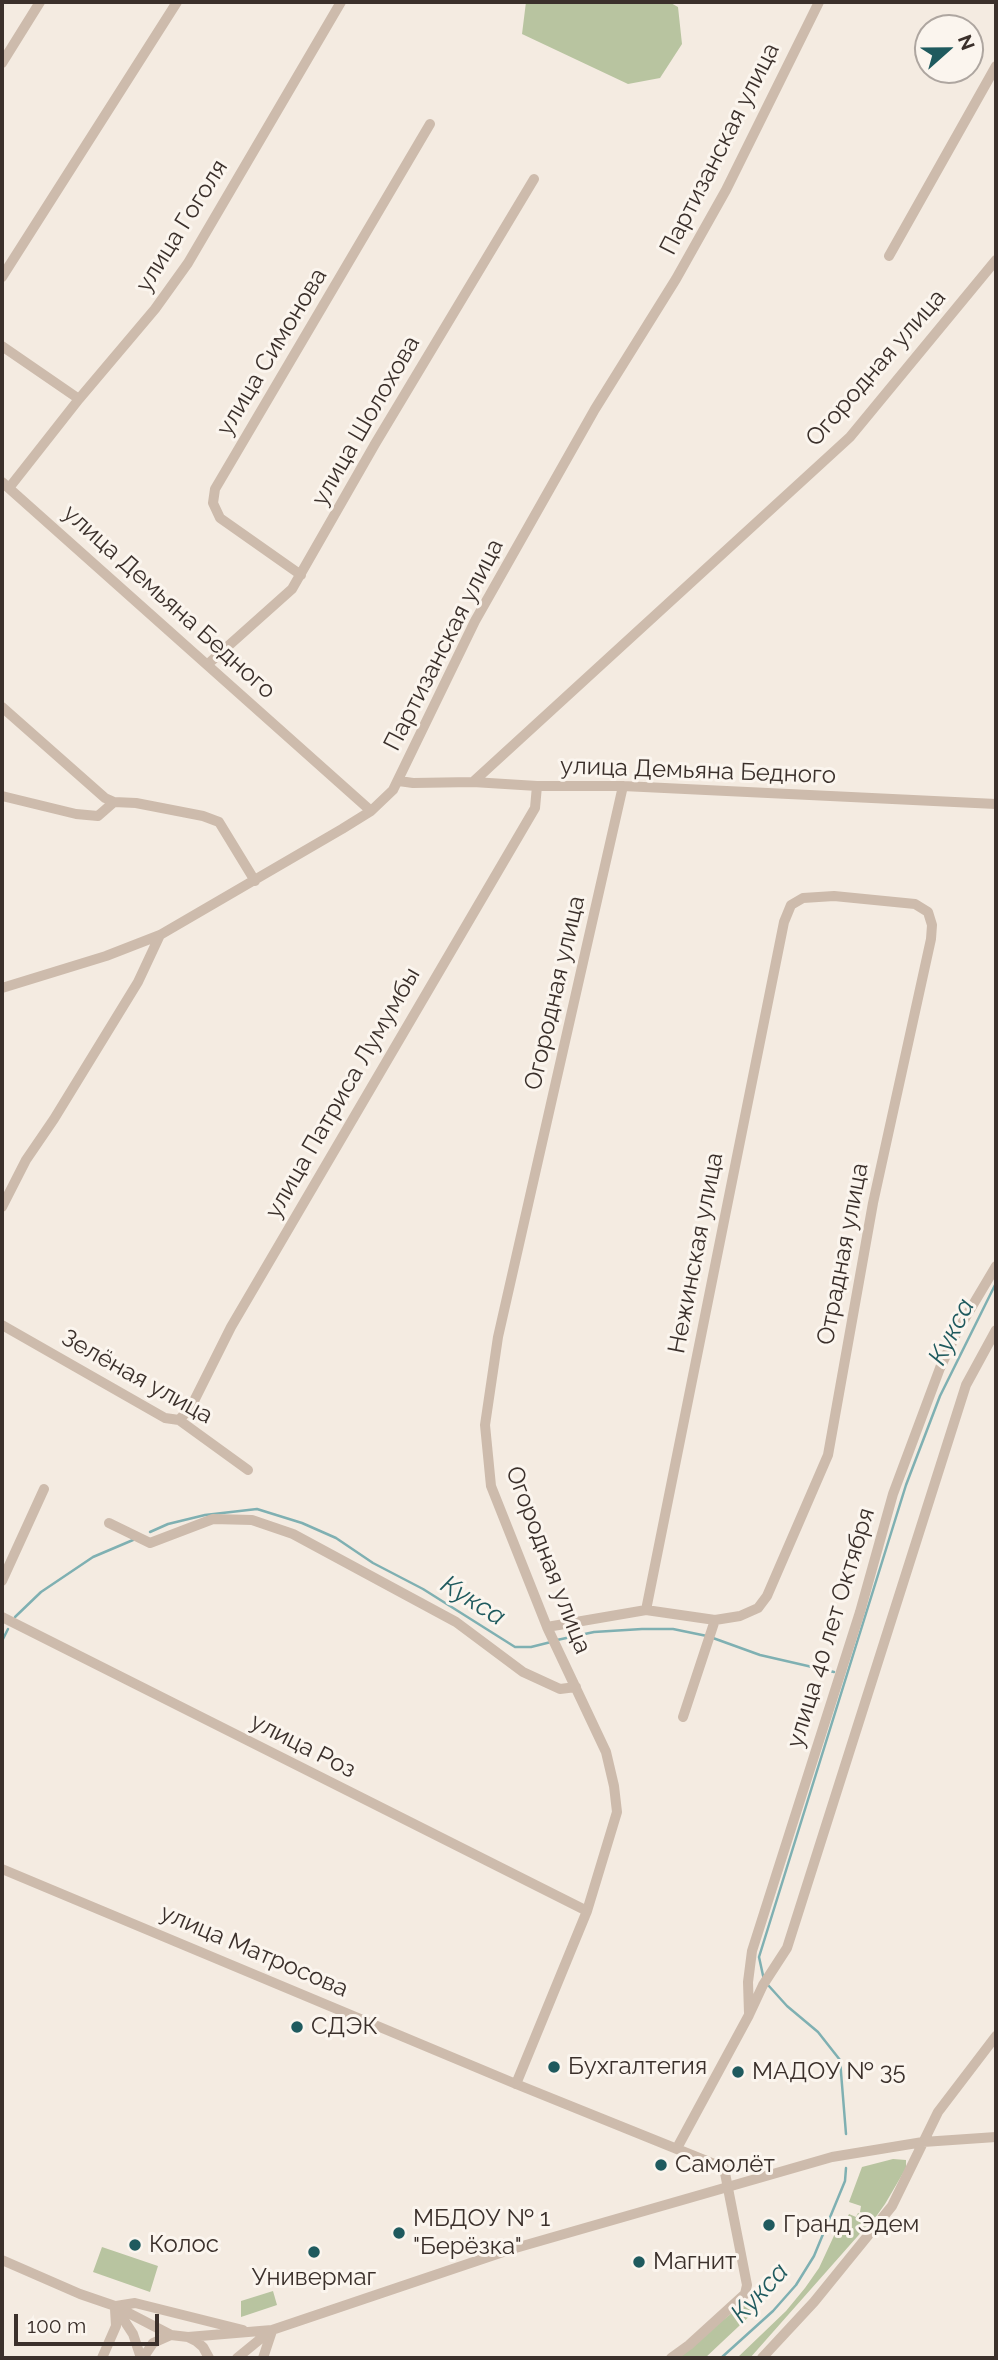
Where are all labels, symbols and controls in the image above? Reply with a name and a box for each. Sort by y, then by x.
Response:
north arrow [914,14,984,84]
text: N [954,31,980,53]
street label: Партизанская улица [654,38,786,260]
street label: улица Гоголя [130,154,234,298]
street label: улица Симонова [211,263,333,441]
street label: Огородная улица [800,284,952,452]
street label: улица Шолохова [306,331,426,511]
street label: улица Демьяна Бедного [57,499,281,705]
street label: Партизанская улица [378,534,510,756]
street label: улица Демьяна Бедного [559,752,837,790]
street label: Огородная улица [519,893,591,1093]
street label: улица Патриса Лумумбы [259,962,427,1224]
street label: Нежинская улица [662,1150,730,1356]
street label: Отрадная улица [811,1161,875,1347]
water label: Кукса [922,1294,982,1370]
street label: Зелёная улица [56,1324,218,1430]
street label: Огородная улица [499,1462,597,1658]
street label: улица 40 лет Октября [781,1505,881,1751]
water label: Кукса [435,1569,511,1633]
street label: улица Роз [246,1707,360,1785]
street label: улица Матросова [156,1898,352,2004]
place label: СДЭК [311,2013,378,2041]
marker: СДЭК [289,2019,305,2035]
place label: Бухгалтегия [568,2053,707,2081]
place label: МАДОУ № 35 [752,2058,906,2086]
marker: Бухгалтегия [546,2059,562,2075]
marker: МАДОУ № 35 [730,2064,746,2080]
place label: Самолёт [675,2151,775,2179]
marker: Самолёт [653,2157,669,2173]
place label: МБДОУ № 1 "Берёзка" [413,2205,550,2261]
place label: Гранд Эдем [783,2211,919,2239]
marker: Гранд Эдем [761,2217,777,2233]
marker: МБДОУ № 1 "Берёзка" [391,2225,407,2241]
place label: Колос [149,2231,219,2259]
marker: Колос [127,2237,143,2253]
marker: Универмаг [306,2244,322,2260]
place label: Магнит [653,2248,736,2276]
marker: Магнит [631,2254,647,2270]
water label: Кукса [725,2257,795,2329]
place label: Универмаг [252,2264,376,2292]
scale bar [18,2300,163,2344]
text: 100 m [27,2313,86,2338]

